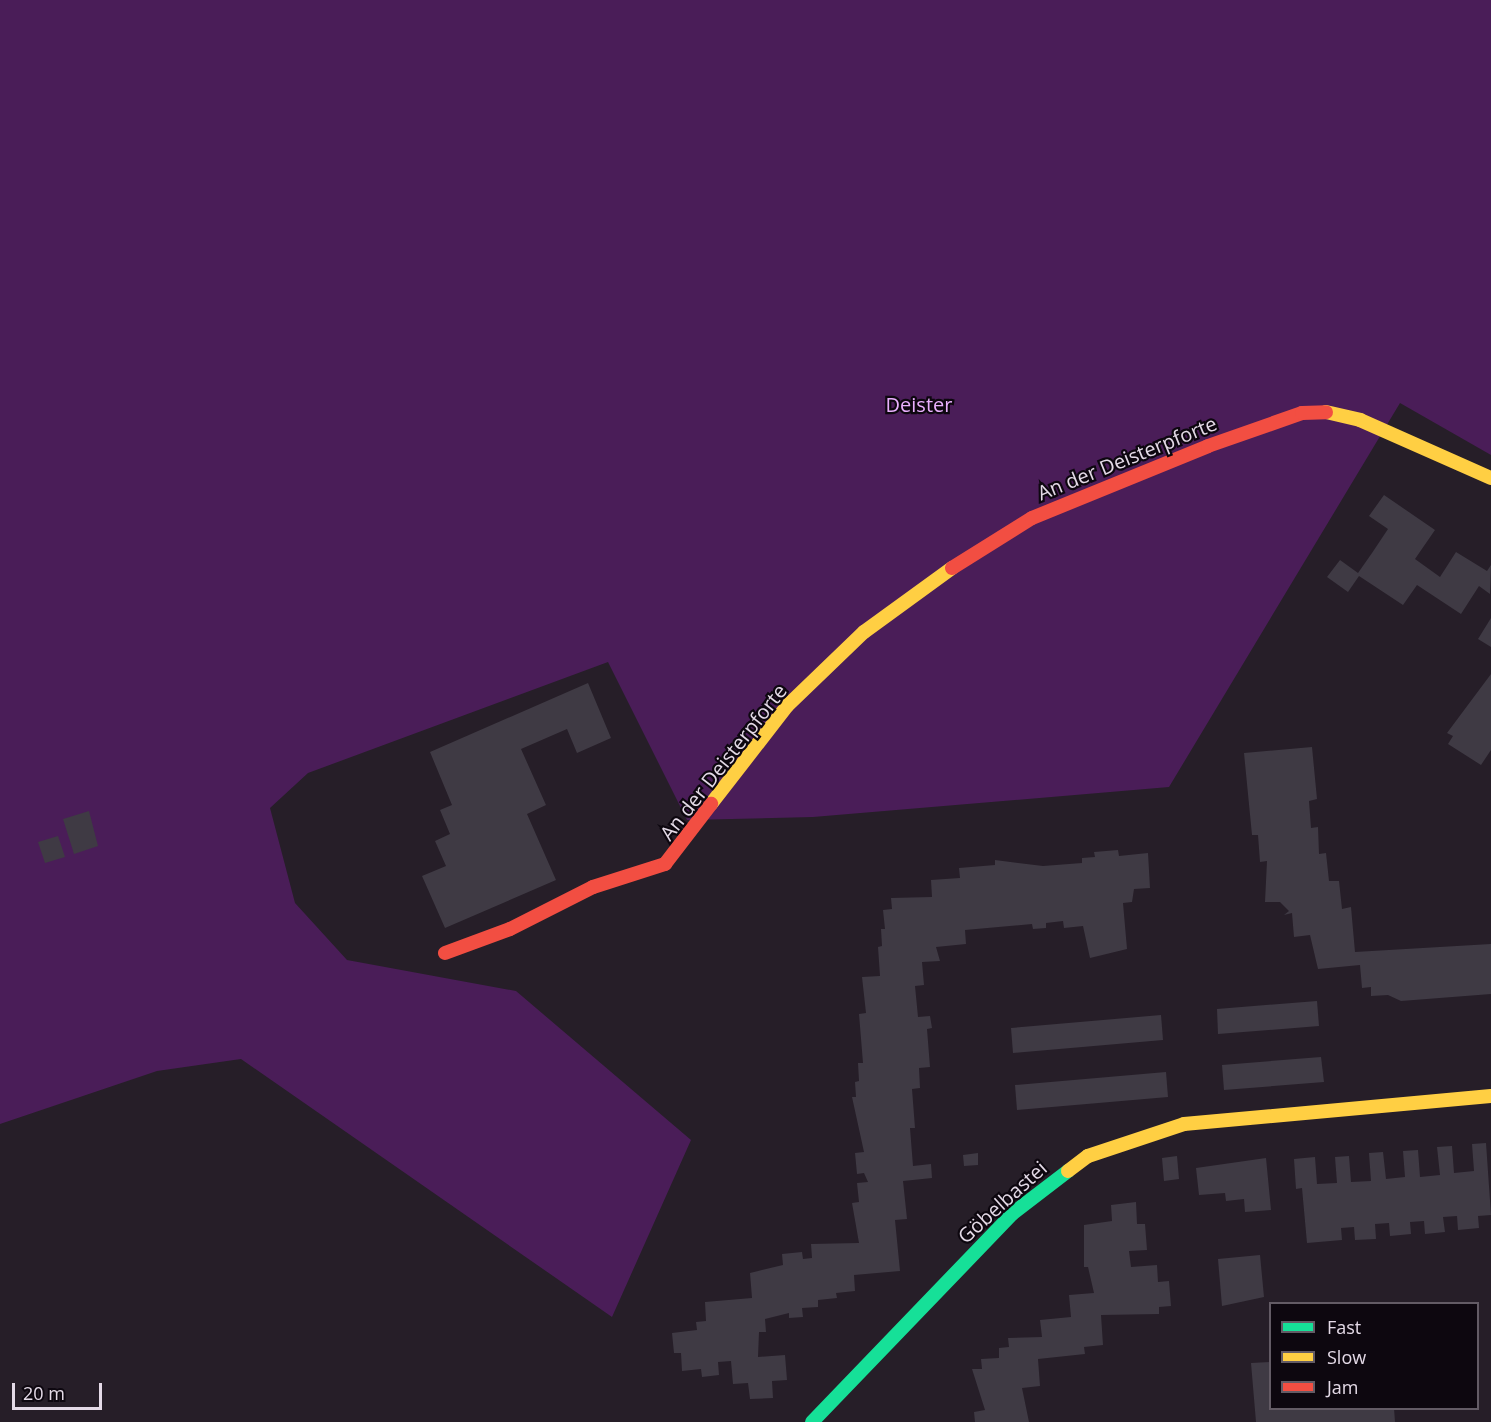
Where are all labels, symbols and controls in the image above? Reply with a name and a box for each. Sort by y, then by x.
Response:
park label: Deister [886,392,952,416]
street label: An der Deisterpforte [1034,411,1220,505]
street label: An der Deisterpforte [655,679,791,845]
street label: Göbelbastei [953,1156,1051,1248]
legend [1269,1302,1479,1410]
text: Fast [1327,1315,1361,1339]
text: Slow [1327,1345,1366,1369]
scale bar [15,1371,105,1409]
text: Jam [1327,1375,1359,1399]
text: 20 m [23,1381,65,1405]

